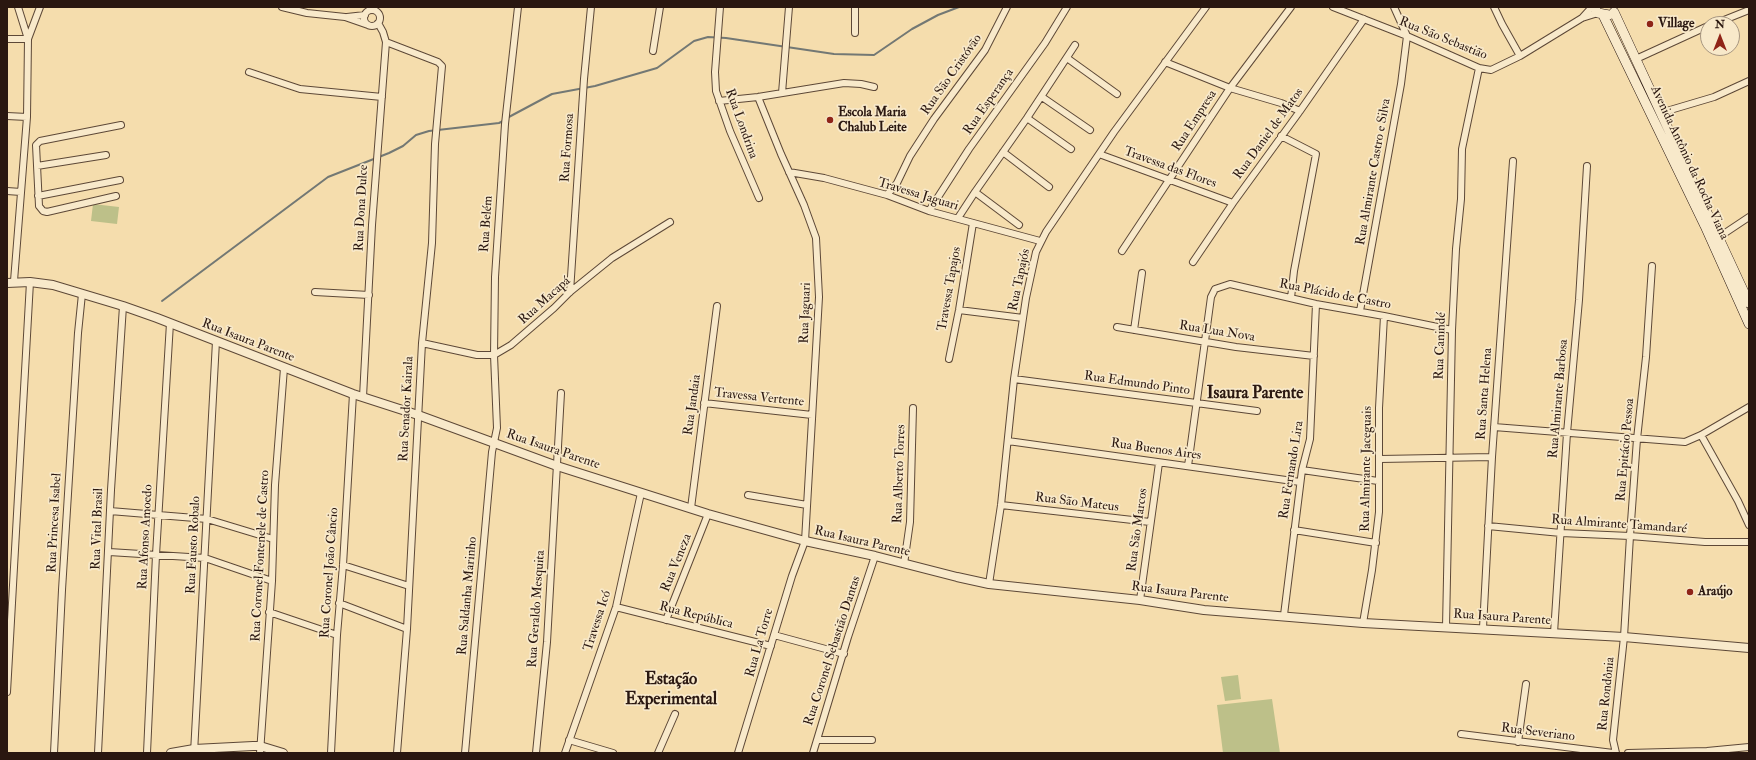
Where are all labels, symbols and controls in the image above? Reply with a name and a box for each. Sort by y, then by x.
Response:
street label: Rua São Sebastião [1397,14,1489,64]
place label: Village [1658,16,1694,32]
north arrow [1700,16,1740,56]
text: N [1715,18,1725,31]
marker: Village [1645,19,1655,29]
street label: Rua São Cristóvão [918,32,986,118]
street label: Rua Esperança [960,66,1018,138]
street label: Avenida Antônio da Rocha Viana [1646,84,1732,242]
street label: Rua Daniel de Matos [1231,85,1307,183]
street label: Rua Londrina [721,87,761,161]
street label: Rua Empresa [1169,87,1221,155]
street label: Rua Almirante Castro e Silva [1353,97,1395,247]
place label: Escola Maria Chalub Leite [838,105,907,136]
street label: Rua Formosa [558,113,578,183]
marker: Escola Maria Chalub Leite [825,115,835,125]
street label: Travessa das Flores [1122,144,1218,192]
street label: Rua Dona Dulce [352,164,372,252]
street label: Travessa Jaguari [876,175,960,215]
street label: Rua Belém [477,195,497,253]
street label: Travessa Tapajos [935,246,965,332]
street label: Rua Tapajós [1006,247,1034,313]
street label: Rua Macapá [516,274,574,328]
street label: Rua Plácido de Castro [1278,277,1392,313]
street label: Rua Jaguari [797,282,815,344]
street label: Rua Canindé [1432,312,1450,380]
street label: Rua Isaura Parente [200,316,296,366]
street label: Rua Lua Nova [1178,318,1256,346]
street label: Rua Almirante Barbosa [1546,339,1572,459]
street label: Rua Santa Helena [1474,347,1496,441]
street label: Rua Senador Kairala [396,356,418,462]
street label: Rua Edmundo Pinto [1083,369,1191,399]
street label: Rua Jandaia [681,373,705,437]
district label: Isaura Parente [1207,384,1303,404]
street label: Travessa Vertente [713,386,805,410]
street label: Rua Epitácio Pessoa [1614,398,1638,502]
street label: Rua Almirante Jaceguais [1358,406,1376,532]
street label: Rua Fernando Lira [1277,420,1307,520]
street label: Rua Alberto Torres [890,424,910,524]
street label: Rua Isaura Parente [504,427,602,473]
street label: Rua Buenos Aires [1110,436,1202,464]
street label: Rua Coronel Fontenele de Castro [249,470,273,642]
street label: Rua Princesa Isabel [45,473,65,573]
street label: Rua Afonso Amoedo [135,484,157,590]
street label: Rua São Marcos [1124,487,1152,573]
street label: Rua Vital Brasil [89,488,107,570]
street label: Rua São Mateus [1034,490,1120,516]
street label: Rua Fausto Robalo [184,496,204,594]
street label: Rua Coronel João Câncio [318,507,342,639]
street label: Rua Almirante Tamandaré [1551,512,1687,538]
street label: Rua Isaura Parente [813,523,911,561]
street label: Rua Veneza [658,532,696,594]
street label: Rua Saldanha Marinho [455,536,481,656]
street label: Rua Geraldo Mesquita [525,550,549,668]
street label: Rua Coronel Sebastião Dantas [801,574,865,728]
street label: Rua Isaura Parente [1130,579,1230,607]
place label: Araújo [1698,584,1732,600]
marker: Araújo [1685,587,1695,597]
street label: Travessa Icó [581,589,615,653]
street label: Rua República [658,599,734,633]
street label: Rua La Torre [743,607,777,679]
street label: Rua Isaura Parente [1453,607,1551,629]
street label: Rua Rondônia [1595,656,1619,732]
district label: Estação Experimental [625,670,717,710]
street label: Rua Severiano [1500,721,1576,745]

